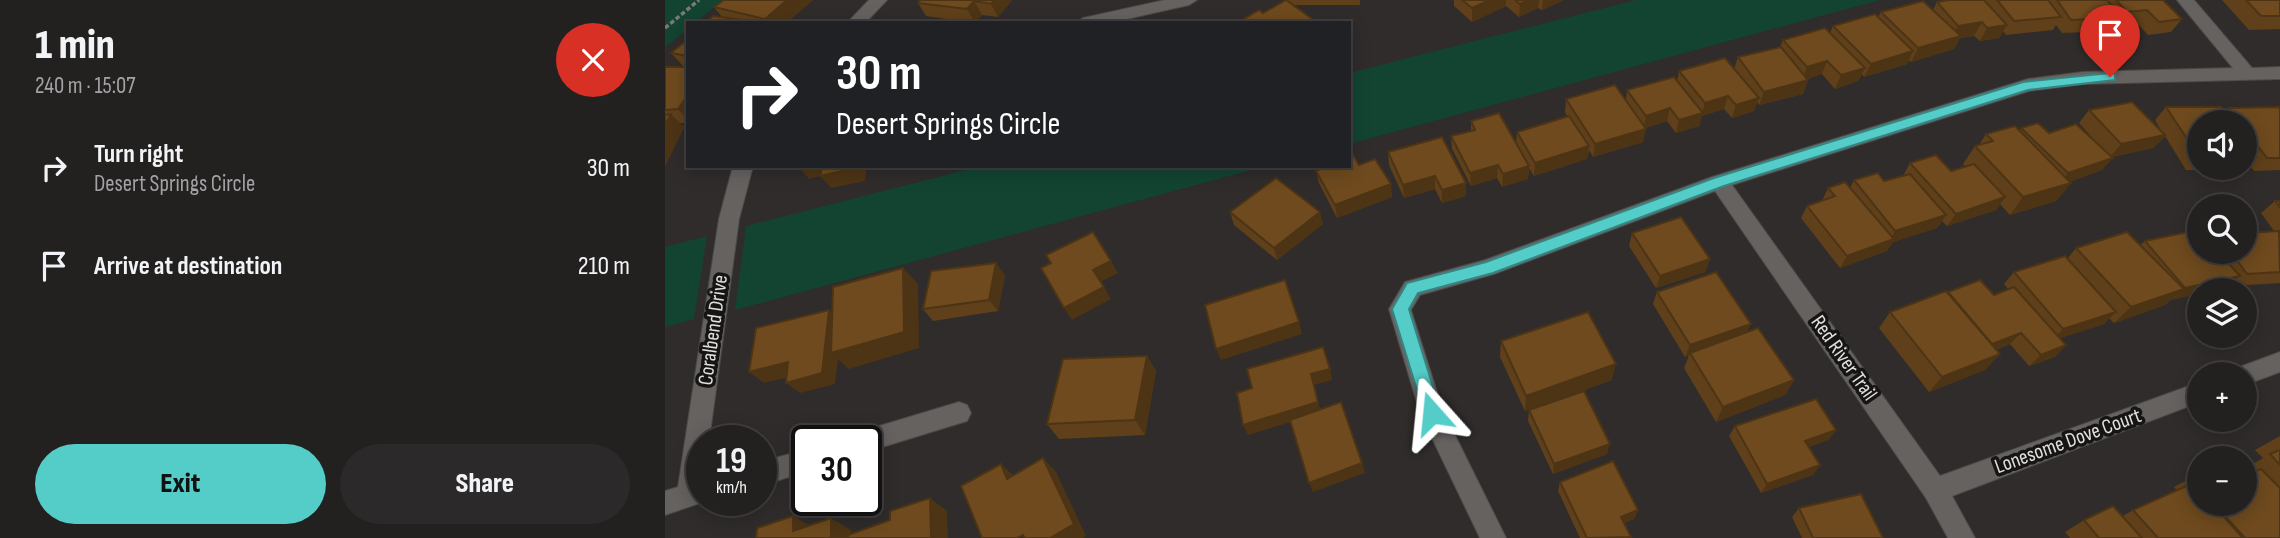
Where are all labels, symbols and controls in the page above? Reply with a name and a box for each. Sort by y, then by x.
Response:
pin [2080,5,2140,77]
icon: arrive [2091,16,2129,54]
text: 1 min [35,20,115,71]
button: close [556,23,630,97]
text: 30 m [836,45,921,104]
icon: right [721,49,812,140]
text: 240 m · 15:07 [35,72,136,100]
text: Desert Springs Circle [836,105,1060,144]
map controls [2187,110,2257,516]
button: sound [2187,110,2257,180]
text: Turn right [94,139,183,170]
icon: right [35,149,73,187]
text: 30 m [587,153,630,184]
text: Desert Springs Circle [94,170,255,198]
button: search [2187,194,2257,264]
icon: arrive [35,247,73,285]
text: Arrive at destination [94,251,282,282]
text: 210 m [578,251,630,282]
street label: Coralbend Drive [693,273,733,387]
button: layers [2187,278,2257,348]
street label: Red River Trail [1806,311,1882,405]
button: + [2187,362,2257,432]
position arrow [1395,376,1469,450]
street label: Lonesome Dove Court [1991,403,2145,479]
speed limit sign: 30 [791,425,882,516]
text: 19 [716,440,747,483]
button: Exit [35,444,326,524]
button: Share [340,444,630,524]
button: − [2187,446,2257,516]
text: km/h [716,477,747,498]

